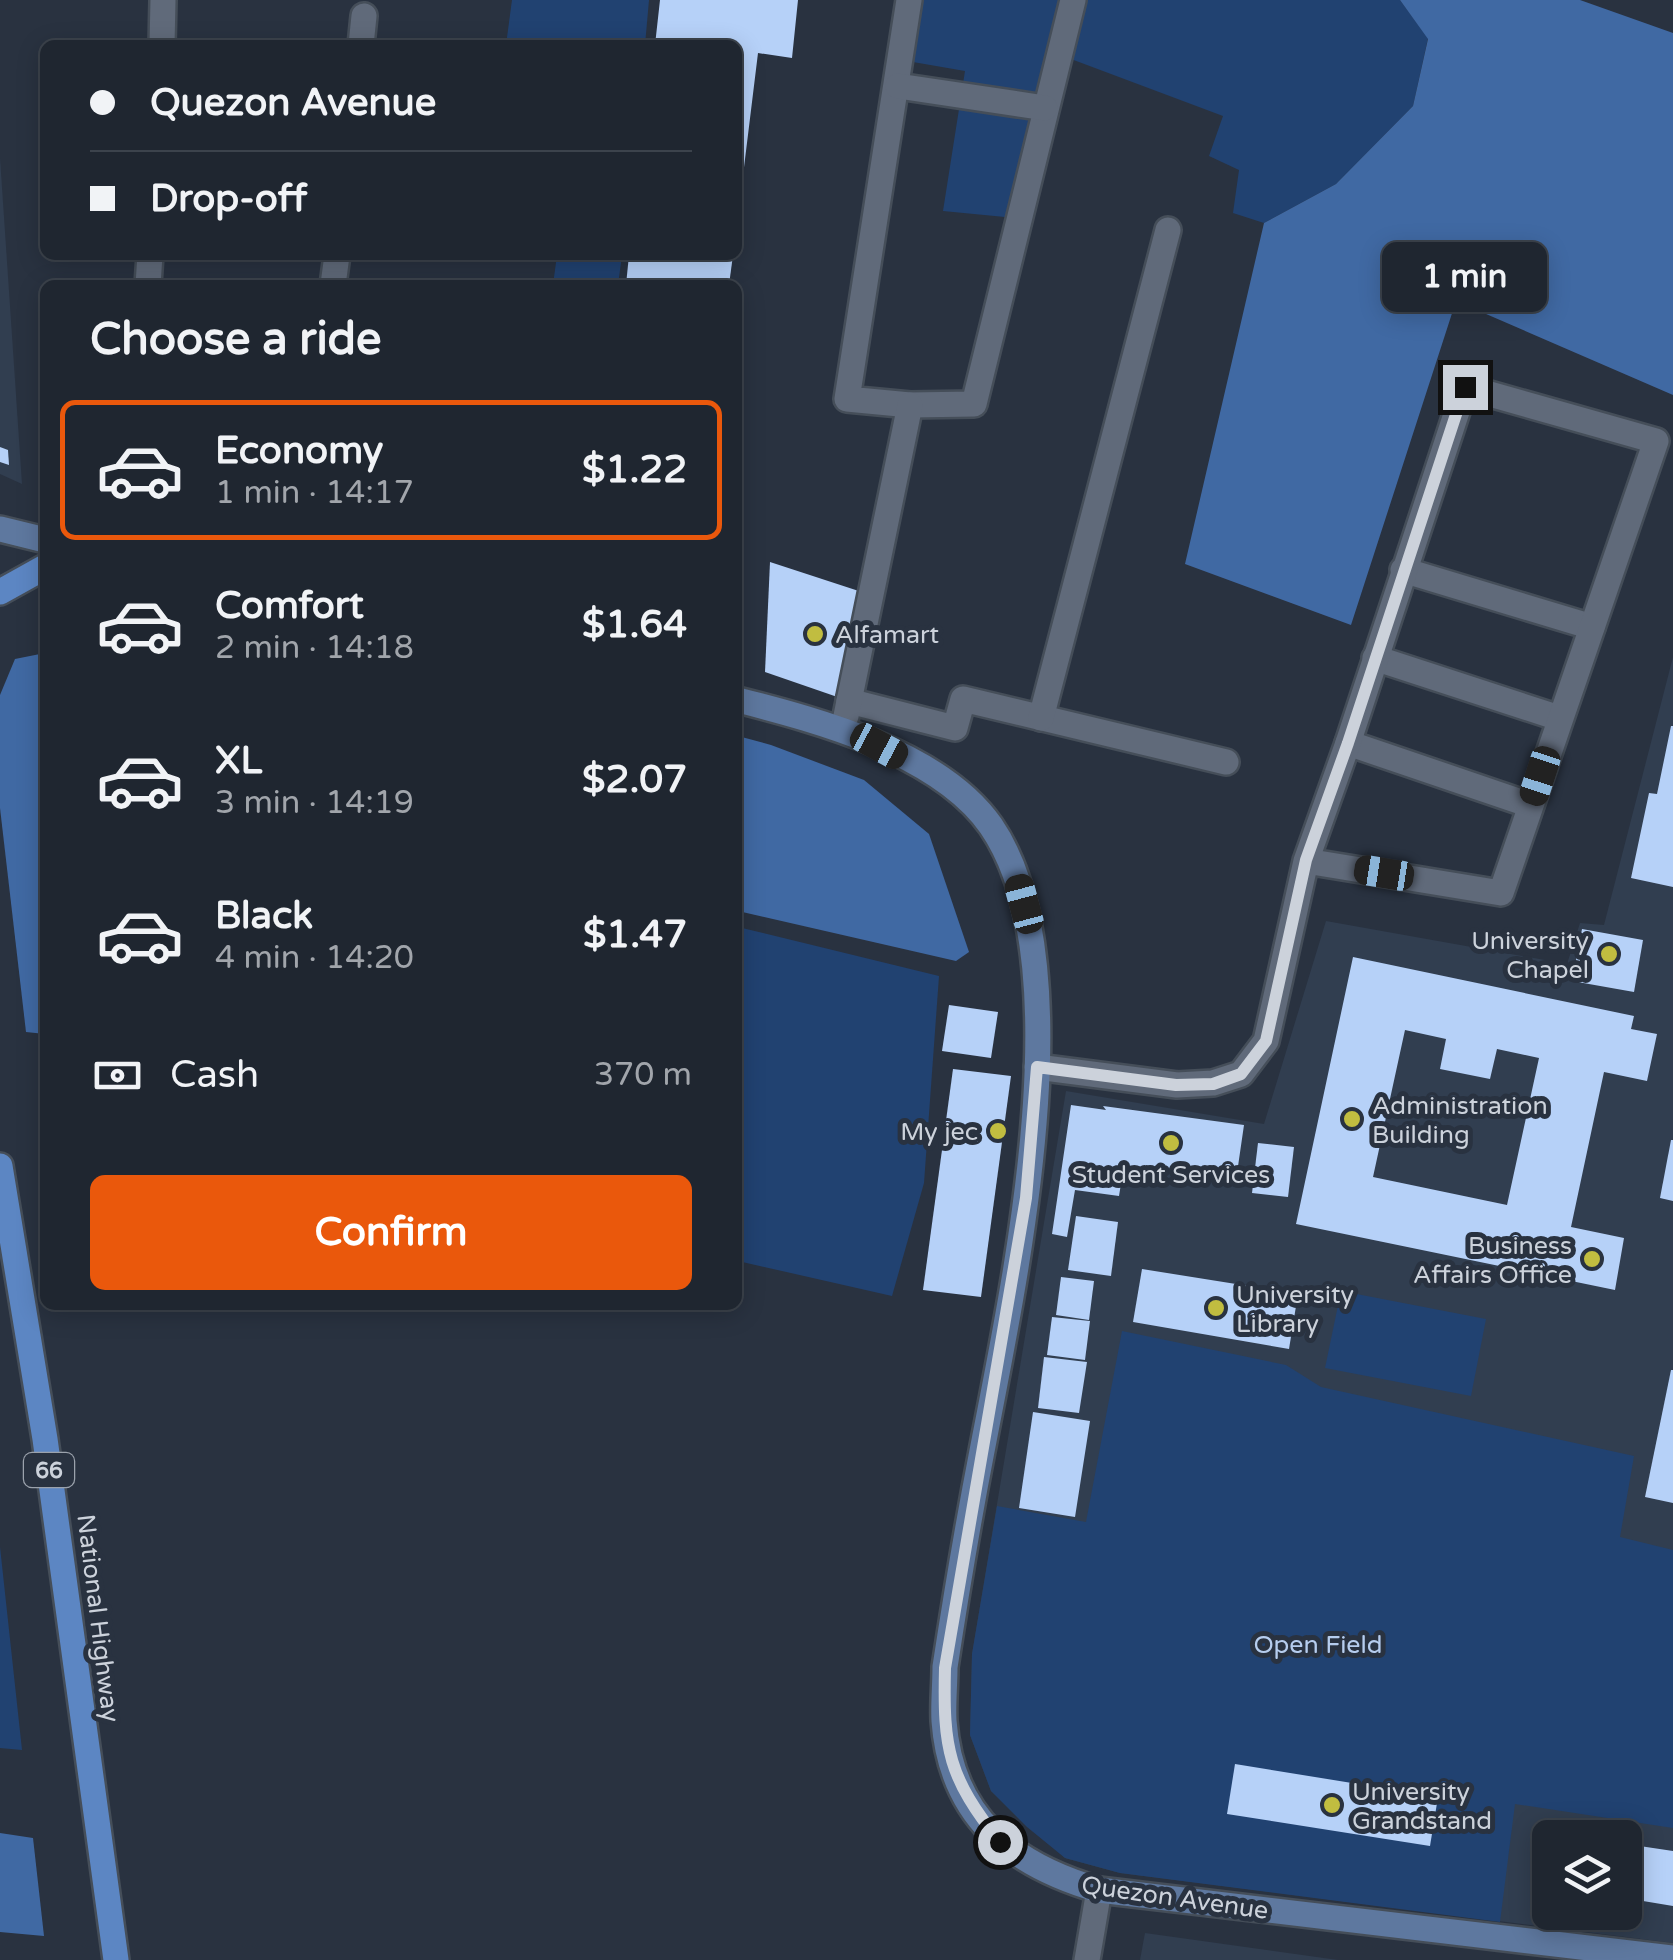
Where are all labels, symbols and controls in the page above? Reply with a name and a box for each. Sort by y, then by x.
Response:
text: Quezon Avenue [150,80,436,126]
text: Drop-off [150,176,307,222]
callout: 1 min [1382,242,1548,312]
text: 1 min [1422,258,1507,296]
text: Choose a ride [90,313,381,367]
route end [1443,365,1488,410]
icon: car [95,425,185,515]
text: Economy [215,428,383,474]
text: $1.22 [582,447,687,493]
text: 1 min · 14:17 [215,474,414,512]
icon: car [95,580,185,670]
text: Comfort [215,583,364,629]
text: $1.64 [582,602,687,648]
place label: Alfamart [835,620,940,650]
marker: Alfamart [804,623,826,645]
text: 2 min · 14:18 [215,629,414,667]
car [845,719,913,773]
icon: car [95,735,185,825]
text: XL [215,738,262,784]
car [1516,743,1564,809]
text: $2.07 [582,757,687,803]
text: 3 min · 14:19 [215,784,414,822]
car [1352,853,1416,893]
car [1002,871,1046,937]
icon: car [95,890,185,980]
text: Black [215,893,313,939]
text: $1.47 [583,912,687,958]
place label: University Chapel [1471,926,1589,985]
text: 4 min · 14:20 [215,939,414,977]
marker: University Chapel [1598,943,1620,965]
icon: cash [90,1048,145,1103]
text: Cash [170,1052,259,1098]
text: 370 m [594,1056,692,1094]
place label: Administration Building [1372,1091,1548,1150]
marker: Administration Building [1341,1108,1363,1130]
place label: My jec [900,1117,978,1147]
marker: My jec [987,1120,1009,1142]
marker: Student Services [1160,1132,1182,1154]
place label: Student Services [1072,1160,1270,1190]
button: Confirm [90,1175,692,1290]
place label: Business Affairs Office [1413,1231,1572,1290]
marker: Business Affairs Office [1581,1248,1603,1270]
place label: University Library [1236,1280,1354,1339]
marker: University Library [1205,1297,1227,1319]
road number: 66 [24,1453,74,1487]
street label: National Highway [70,1512,126,1724]
park label: Open Field [1253,1630,1383,1660]
place label: University Grandstand [1352,1777,1492,1836]
marker: University Grandstand [1321,1794,1343,1816]
route start [978,1820,1023,1865]
map controls [1532,1820,1642,1930]
button: layers [1532,1820,1642,1930]
street label: Quezon Avenue [1080,1870,1270,1926]

